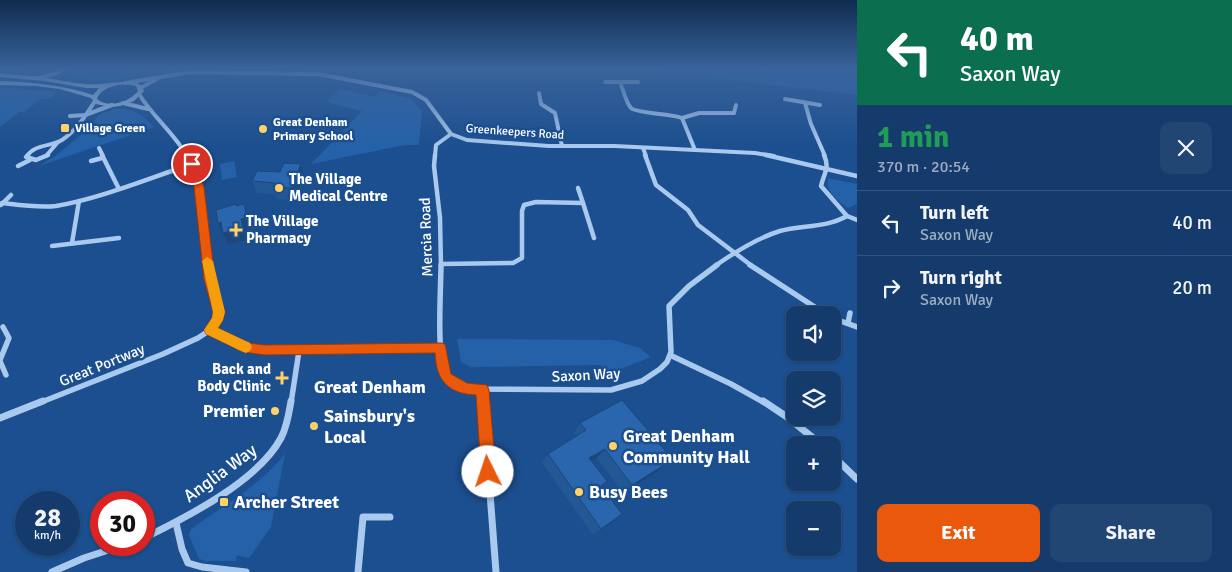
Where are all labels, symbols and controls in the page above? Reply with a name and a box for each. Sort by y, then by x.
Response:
text: 40 m [960,17,1034,60]
icon: left [877,20,942,85]
text: Saxon Way [960,60,1060,87]
place label: Great Denham Primary School [273,115,354,144]
text: 1 min [877,119,949,156]
place label: Village Green [75,121,146,136]
street label: Greenkeepers Road [465,121,565,143]
marker: Village Green [59,122,71,134]
button: close [1160,122,1212,174]
marker: Great Denham Primary School [257,123,269,135]
pin [171,143,213,185]
icon: arrive [178,150,206,178]
text: 370 m · 20:54 [877,157,970,177]
place label: The Village Medical Centre [289,170,388,205]
marker: The Village Medical Centre [273,182,285,194]
street label: Mercia Road [416,197,436,277]
text: Turn left [920,201,989,225]
icon: left [877,209,905,237]
text: 40 m [1172,211,1212,235]
place label: The Village Pharmacy [246,212,319,247]
marker: The Village Pharmacy [230,224,242,236]
text: Saxon Way [920,225,993,245]
text: Turn right [920,266,1002,290]
icon: right [877,274,905,302]
text: 20 m [1172,276,1212,300]
text: Saxon Way [920,290,993,310]
map controls [786,306,841,556]
button: sound [786,306,841,361]
street label: Great Portway [57,340,147,390]
place label: Back and Body Clinic [197,360,271,395]
street label: Saxon Way [551,364,621,386]
marker: Back and Body Clinic [275,371,289,385]
button: layers [786,371,841,426]
district label: Great Denham [314,376,426,398]
place label: Premier [203,400,266,422]
marker: Premier [269,405,281,417]
place label: Sainsbury's Local [324,405,415,448]
marker: Sainsbury's Local [308,420,320,432]
place label: Great Denham Community Hall [623,425,750,468]
button: + [786,436,841,491]
street label: Anglia Way [179,439,262,507]
marker: Great Denham Community Hall [607,440,619,452]
position arrow [461,445,513,497]
place label: Busy Bees [589,481,668,503]
marker: Busy Bees [573,486,585,498]
speed limit sign: 30 [90,491,155,556]
place label: Archer Street [234,491,339,513]
marker: Archer Street [218,496,230,508]
button: − [786,501,841,556]
text: 28 [34,502,61,533]
button: Exit [877,504,1040,562]
button: Share [1050,504,1212,562]
text: km/h [34,528,61,543]

